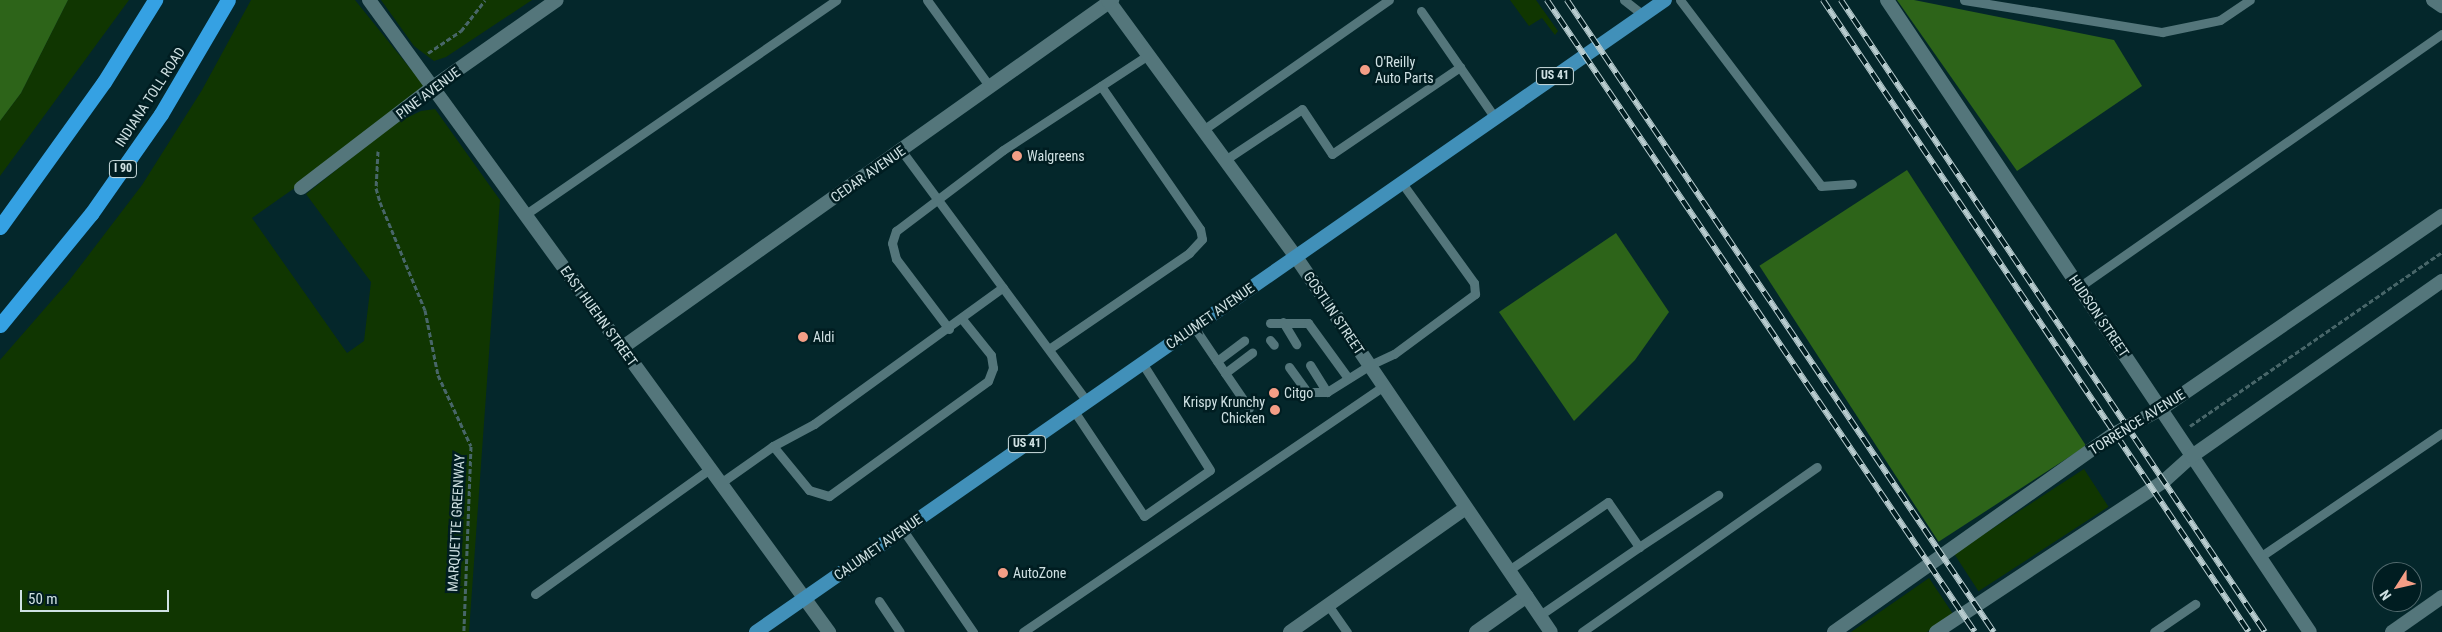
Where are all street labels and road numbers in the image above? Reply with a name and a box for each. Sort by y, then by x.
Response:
street label: INDIANA TOLL ROAD [111,44,189,150]
street label: PINE AVENUE [393,63,463,123]
road number: US 41 [1535,66,1575,85]
street label: CEDAR AVENUE [827,142,909,206]
road number: I 90 [108,160,138,178]
street label: EAST HUEHN STREET [557,262,641,370]
street label: GOSTLIN STREET [1300,268,1368,358]
street label: HUDSON STREET [2065,272,2133,360]
street label: CALUMET AVENUE [1163,279,1257,353]
street label: TORRENCE AVENUE [2086,386,2188,458]
road number: US 41 [1007,434,1047,454]
street label: MARQUETTE GREENWAY [444,454,468,592]
street label: CALUMET AVENUE [831,510,925,584]

